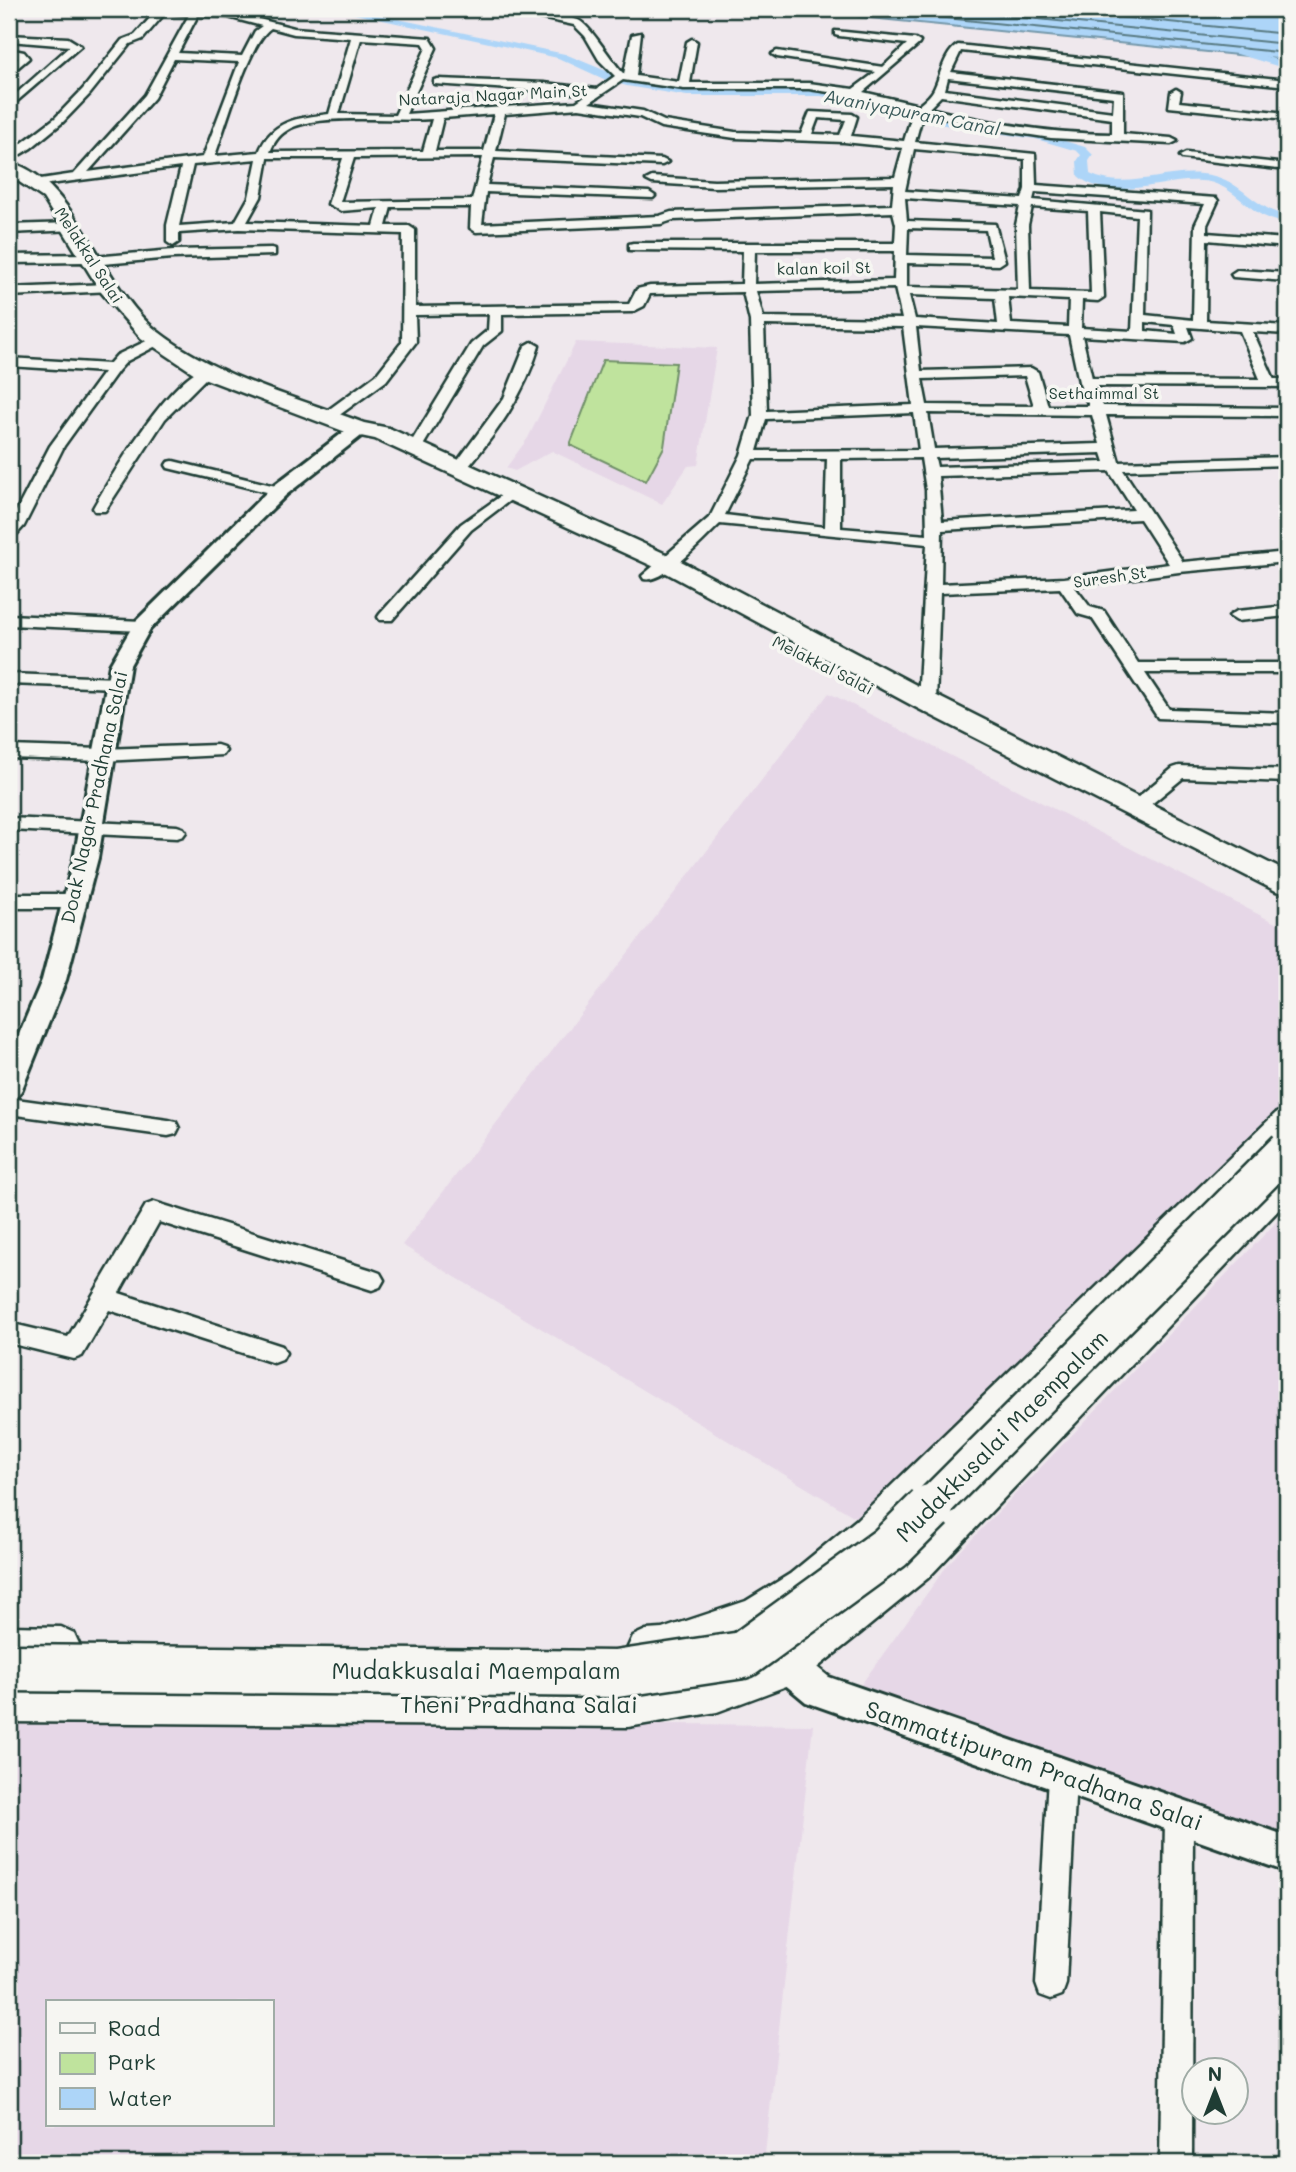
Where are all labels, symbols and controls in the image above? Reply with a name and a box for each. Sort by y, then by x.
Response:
street label: Nataraja Nagar Main St [398,79,588,110]
water label: Avaniyapuram Canal [822,83,1003,141]
street label: Melakkal Salai [50,203,128,307]
street label: kalan koil St [777,256,871,279]
street label: Sethaimmal St [1049,382,1159,403]
street label: Suresh St [1072,561,1148,592]
street label: Melakkal Salai [769,630,877,699]
street label: Doak Nagar Pradhana Salai [54,668,133,926]
street label: Mudakkusalai Maempalam [888,1322,1114,1548]
street label: Mudakkusalai Maempalam [331,1655,621,1685]
street label: Theni Pradhana Salai [400,1689,638,1719]
street label: Sammattipuram Pradhana Salai [862,1693,1207,1837]
legend [46,2000,273,2126]
text: Road [108,2014,160,2041]
text: Park [108,2048,156,2075]
north arrow [1180,2056,1250,2126]
text: N [1208,2061,1222,2086]
text: Water [108,2084,172,2111]

